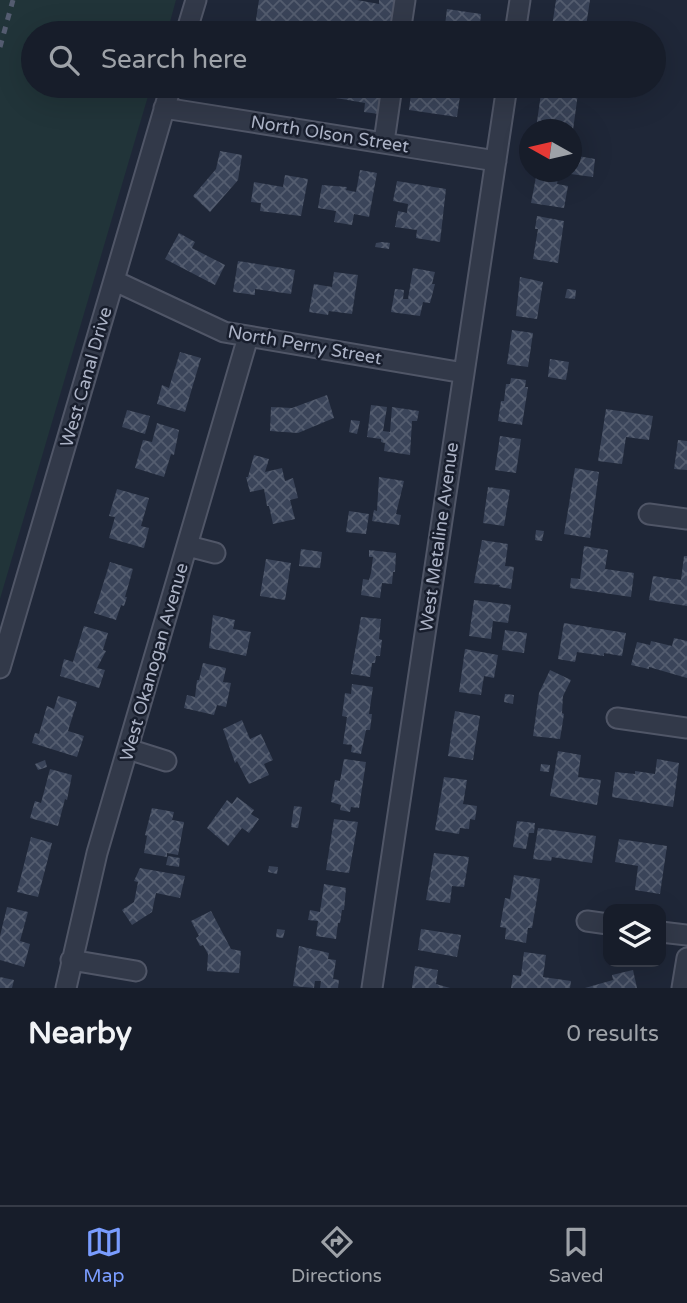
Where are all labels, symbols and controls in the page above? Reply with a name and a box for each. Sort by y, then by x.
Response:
search box [21,21,666,98]
icon: search [45,41,83,79]
text: Search here [101,44,247,75]
street label: North Olson Street [249,111,411,157]
north arrow [519,119,582,182]
street label: West Canal Drive [55,304,117,450]
street label: North Perry Street [226,321,384,369]
street label: West Metaline Avenue [415,441,463,633]
street label: West Okanogan Avenue [115,560,193,764]
map controls [603,904,666,967]
button: layers [603,904,666,967]
text: Nearby [28,1015,132,1052]
text: 0 results [566,1020,659,1048]
tab: Map [83,1223,124,1287]
tab: Directions [291,1223,382,1287]
tab: Saved [549,1223,604,1287]

